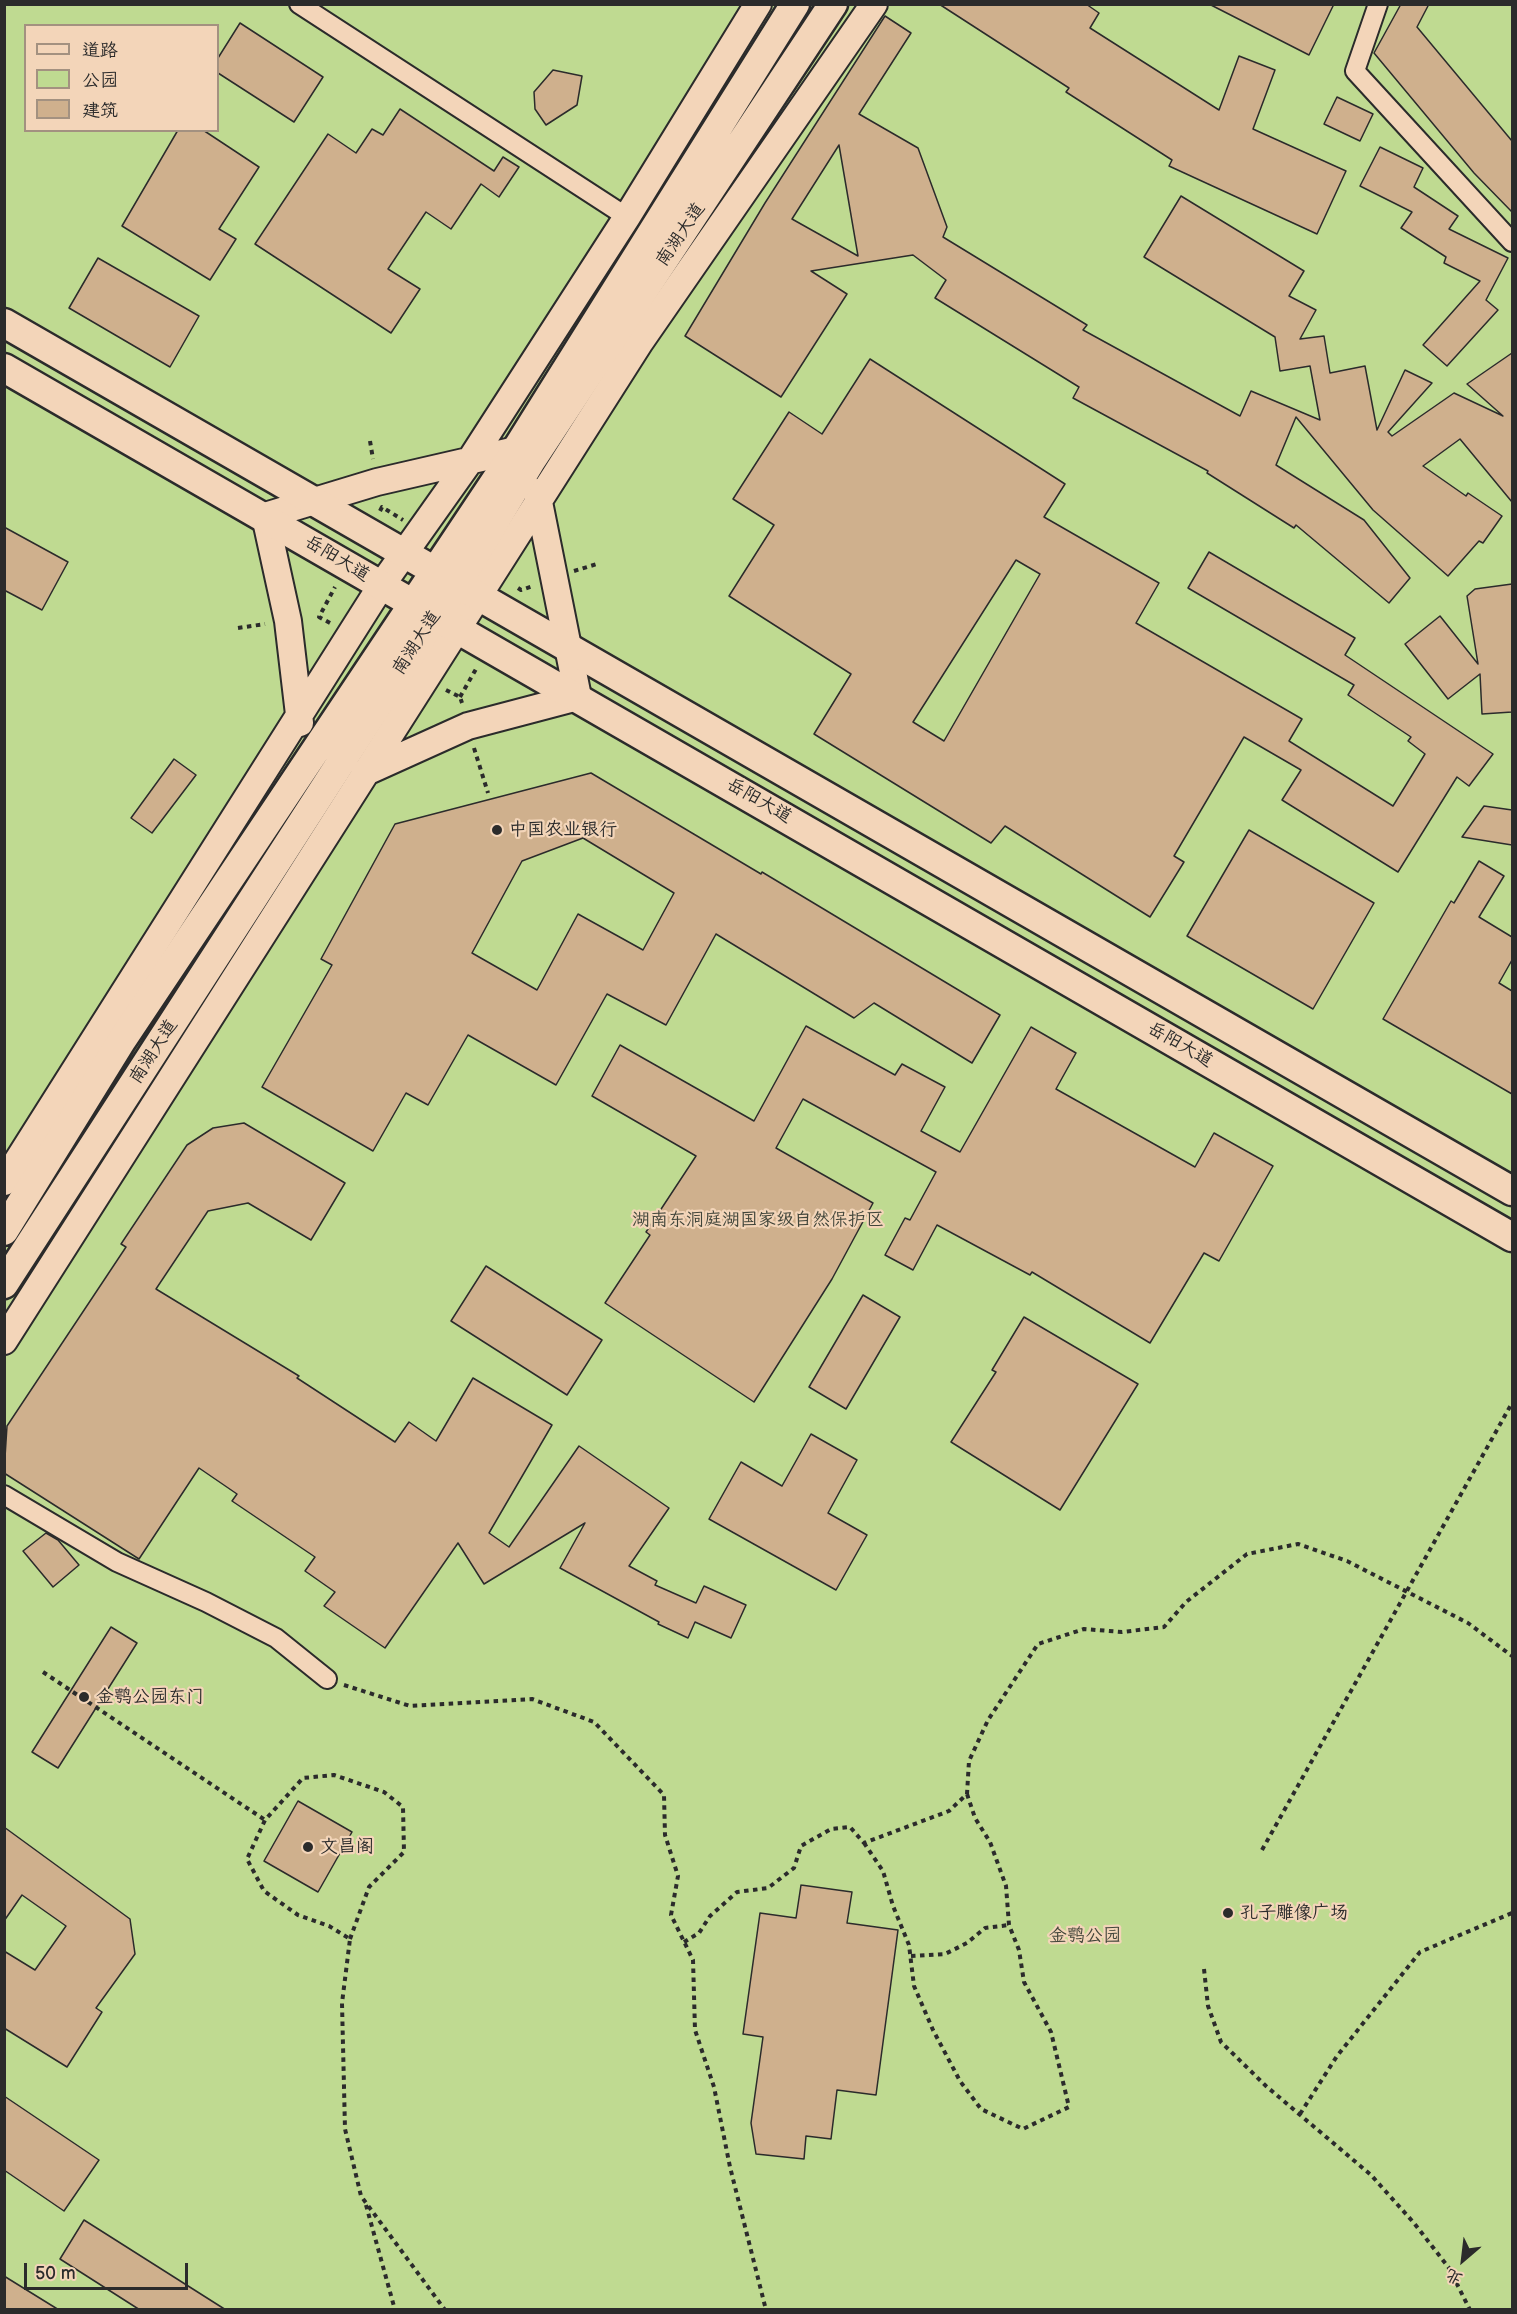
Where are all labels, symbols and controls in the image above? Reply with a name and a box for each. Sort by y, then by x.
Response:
legend [24,24,219,132]
text: 道路 [82,40,118,61]
text: 公园 [82,70,118,91]
text: 建筑 [82,100,118,121]
street label: 南湖大道 [652,199,710,271]
street label: 岳阳大道 [301,531,373,587]
street label: 南湖大道 [388,607,446,679]
street label: 岳阳大道 [722,774,796,828]
place label: 中国农业银行 [509,819,617,841]
marker: 中国农业银行 [490,823,504,837]
street label: 南湖大道 [125,1016,183,1088]
street label: 岳阳大道 [1143,1018,1217,1072]
park label: 湖南东洞庭湖国家级自然保护区 [632,1209,884,1231]
place label: 金鹗公园东门 [96,1686,204,1708]
marker: 金鹗公园东门 [77,1690,91,1704]
place label: 文昌阁 [320,1836,374,1858]
marker: 文昌阁 [301,1840,315,1854]
place label: 孔子雕像广场 [1240,1902,1348,1924]
marker: 孔子雕像广场 [1221,1906,1235,1920]
park label: 金鹗公园 [1049,1925,1121,1947]
north arrow [1433,2230,1493,2290]
scale bar [27,2251,190,2289]
text: 50 m [35,2263,76,2284]
text: 北 [1443,2264,1466,2288]

